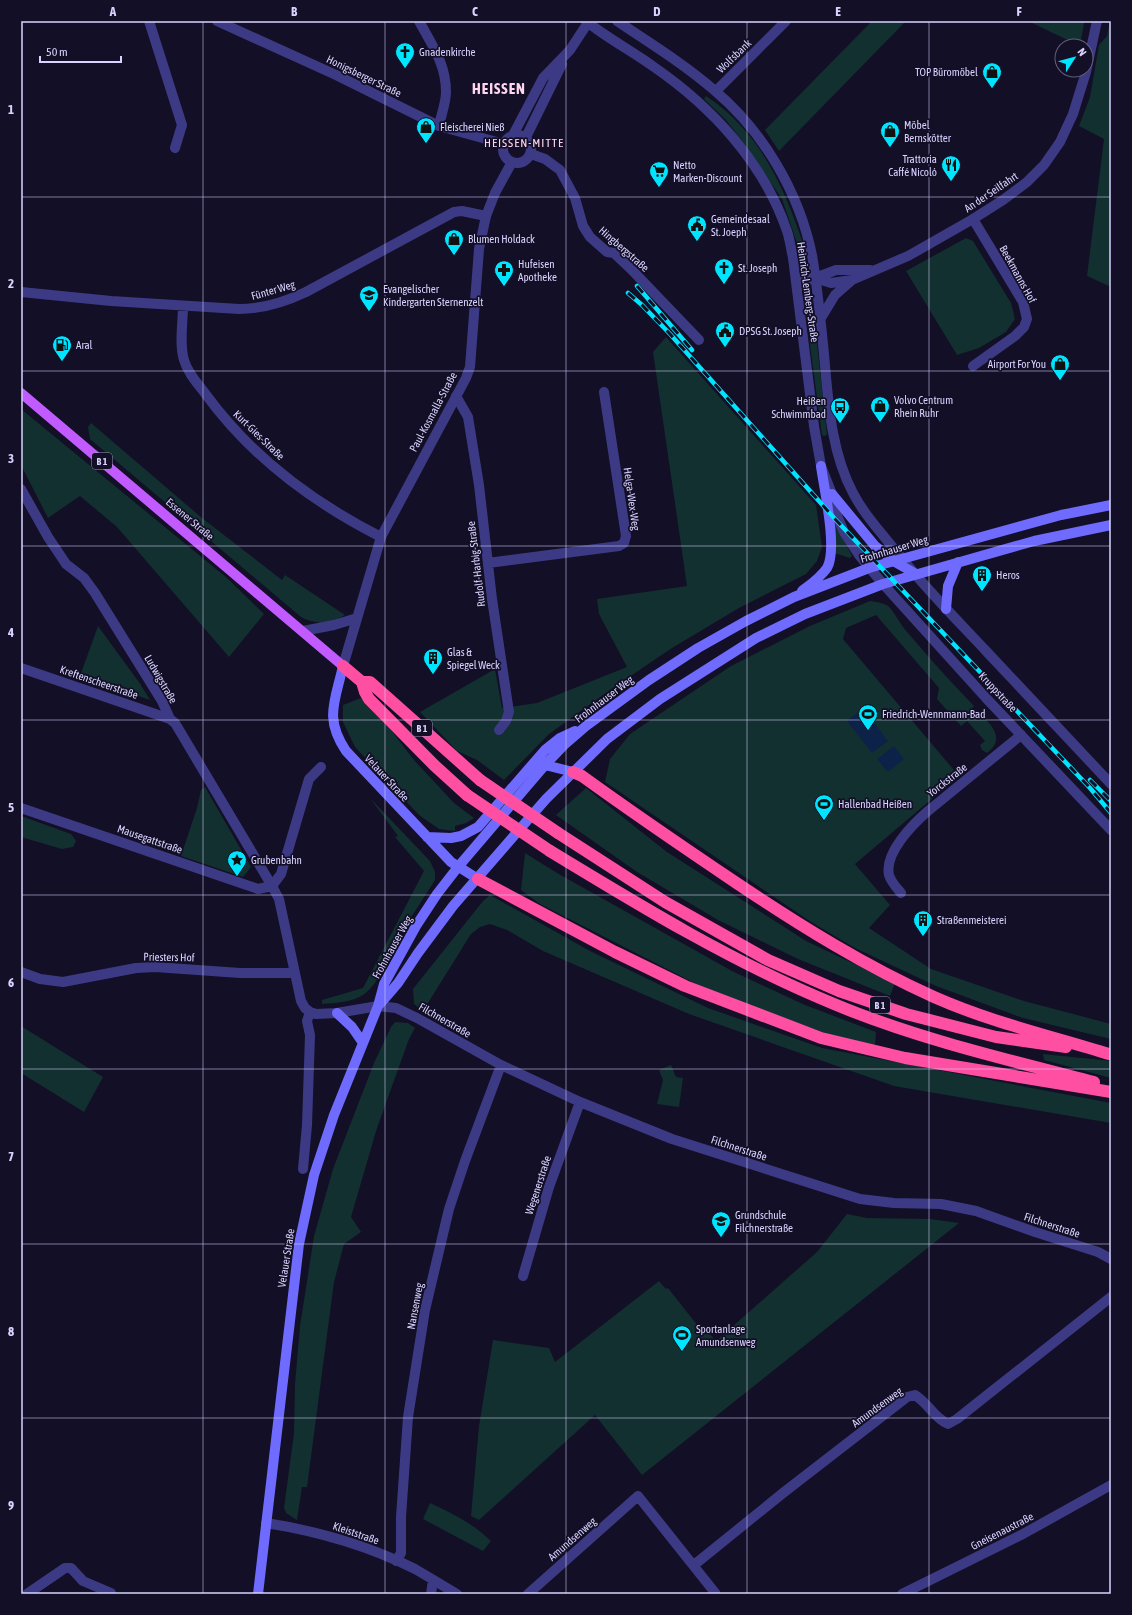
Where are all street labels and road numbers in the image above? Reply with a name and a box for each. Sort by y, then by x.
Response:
street label: Wolfsbank [714,37,754,75]
street label: Honigsberger Straße [325,53,403,99]
street label: An der Seilfahrt [962,170,1020,214]
street label: Hingbergstraße [597,224,651,274]
street label: Heinrich-Lemberg-Straße [795,241,821,343]
street label: Beekmanns Hof [997,243,1039,305]
street label: Fünter Weg [250,278,297,302]
street label: Paul-Kosmalla-Straße [407,370,459,454]
street label: Kurt-Gies-Straße [231,408,287,462]
road number: B 1 [92,453,112,469]
street label: Helga-Wex-Weg [622,467,642,532]
street label: Essener Straße [164,496,216,542]
street label: Rudolf-Harbig-Straße [465,521,487,607]
street label: Frohnhauser Weg [859,533,930,565]
street label: Ludwigstraße [142,653,180,705]
street label: Kreftenscheerstraße [58,663,140,701]
street label: Kruppstraße [977,670,1019,714]
street label: Frohnhauser Weg [572,673,636,725]
road number: B 1 [412,720,432,736]
street label: Velauer Straße [362,752,412,804]
street label: Yorckstraße [925,761,969,799]
street label: Mausegattstraße [116,822,184,856]
street label: Frohnhauser Weg [370,913,414,981]
street label: Priesters Hof [143,951,195,963]
road number: B 1 [870,997,890,1013]
street label: Filchnerstraße [417,1000,473,1040]
street label: Filchnerstraße [710,1133,768,1163]
street label: Wegenerstraße [523,1154,553,1216]
street label: Filchnerstraße [1023,1210,1081,1240]
street label: Velauer Straße [275,1228,297,1288]
street label: Nansenweg [405,1281,425,1330]
street label: Amundsenweg [849,1384,905,1429]
street label: Gneisenaustraße [969,1510,1035,1552]
street label: Amundsenweg [546,1515,599,1563]
street label: Kleiststraße [331,1519,381,1547]

